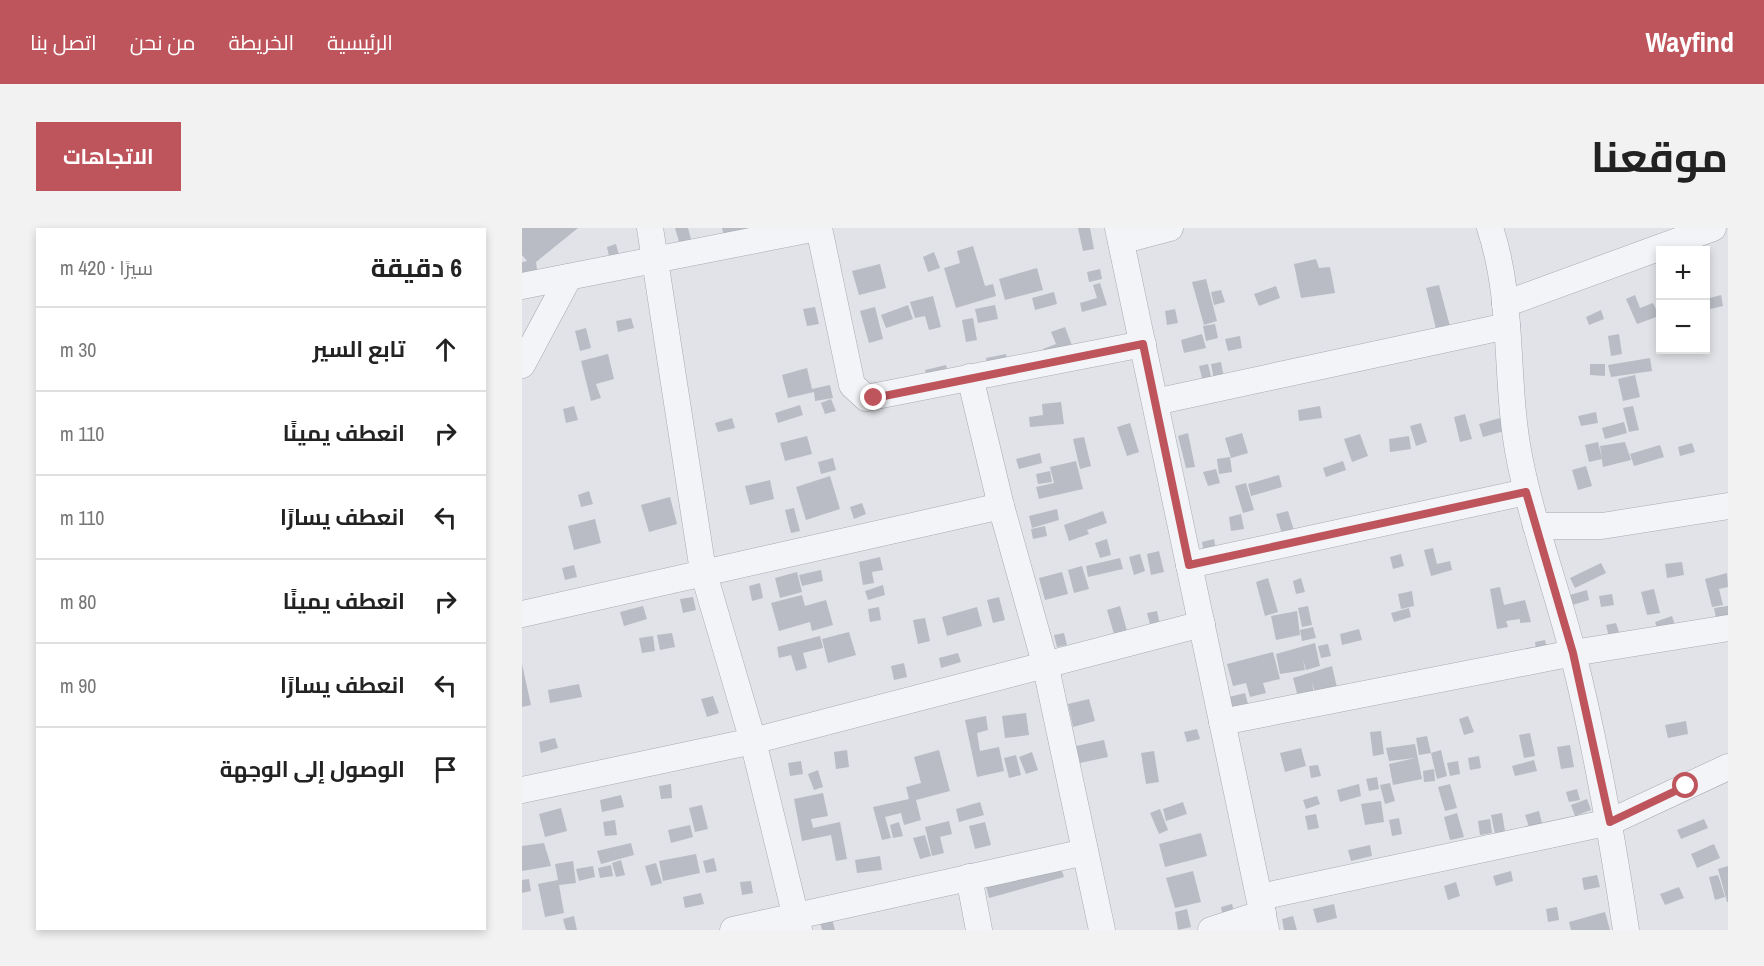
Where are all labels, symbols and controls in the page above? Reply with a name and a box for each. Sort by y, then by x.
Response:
text: Wayfind [1646,23,1734,61]
text: اتصل بنا [30,28,97,57]
text: من نحن [130,28,196,57]
text: الخريطة [229,28,294,57]
text: الرئيسية [327,28,393,57]
button: الاتجاهات [36,122,181,191]
text: موقعنا [1591,129,1728,185]
map controls [1656,246,1710,354]
button: + [1656,246,1710,300]
text: 6 دقيقة [371,250,462,285]
text: سيرًا · 420 m [60,254,153,281]
button: − [1656,300,1710,354]
icon: ahead [429,333,462,366]
text: تابع السير [313,334,405,364]
text: 30 m [60,336,96,363]
route end [860,384,886,410]
icon: right [429,417,462,450]
text: انعطف يمينًا [283,418,405,448]
text: 110 m [60,420,104,447]
icon: left [429,501,462,534]
text: انعطف يسارًا [280,502,405,532]
text: 110 m [60,504,104,531]
icon: right [429,585,462,618]
text: انعطف يمينًا [283,586,405,616]
text: 80 m [60,588,96,615]
icon: left [429,669,462,702]
text: انعطف يسارًا [280,670,405,700]
text: 90 m [60,672,96,699]
icon: arrive [429,753,462,786]
text: الوصول إلى الوجهة [220,754,405,784]
route start [1672,772,1698,798]

